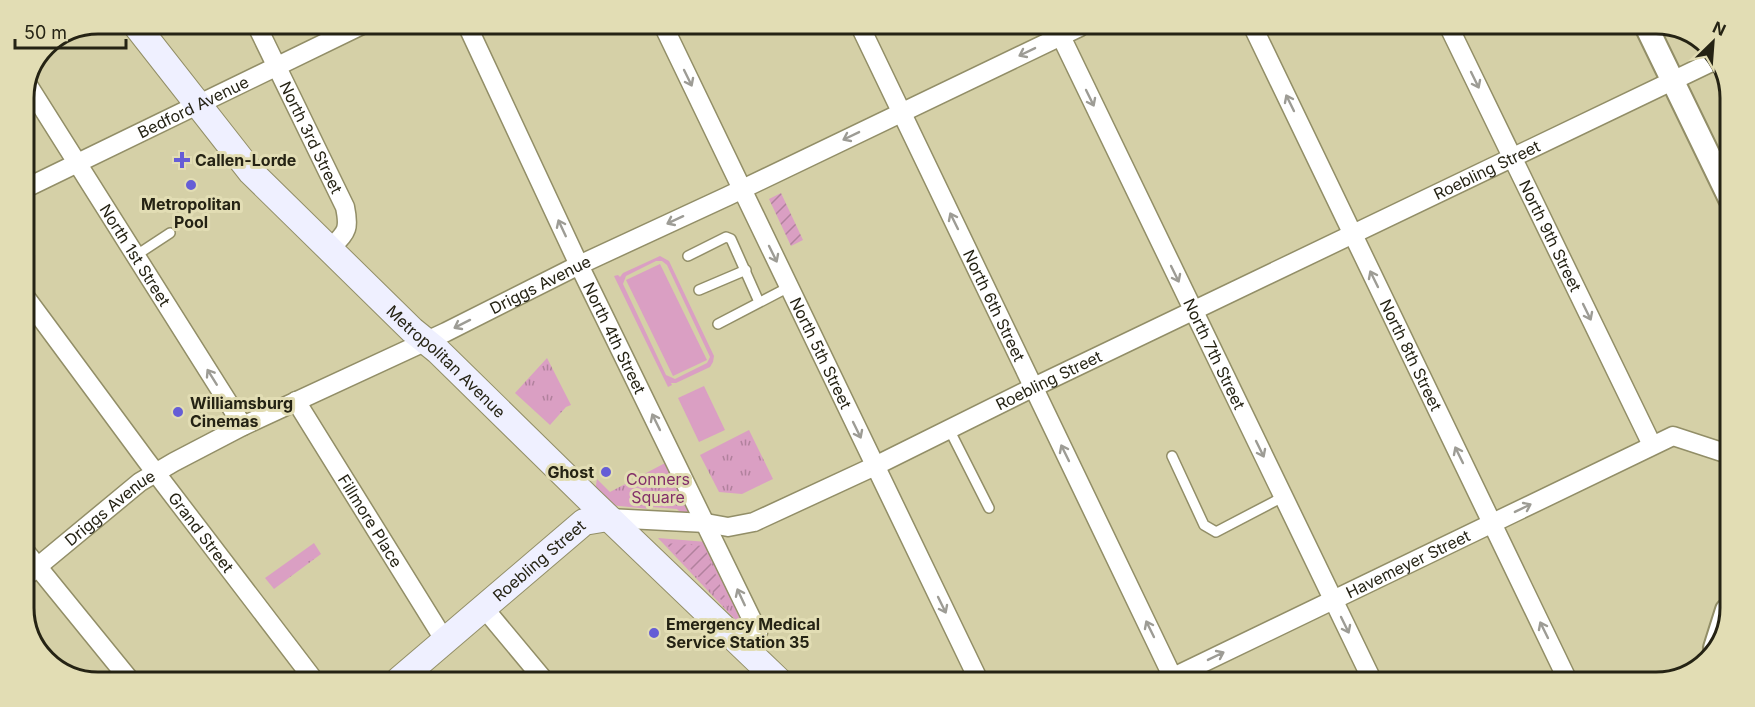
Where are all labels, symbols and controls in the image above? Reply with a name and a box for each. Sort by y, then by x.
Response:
scale bar [15,12,126,50]
north arrow [1683,12,1743,72]
text: N [1710,17,1729,40]
text: 50 m [24,22,67,43]
one-way arrow [1019,46,1037,58]
one-way arrow [683,69,695,87]
one-way arrow [1469,71,1481,89]
street label: Bedford Avenue [134,72,252,142]
street label: North 3rd Street [275,78,347,197]
one-way arrow [1085,89,1097,107]
one-way arrow [1283,95,1295,113]
one-way arrow [843,131,861,143]
street label: Roebling Street [1430,136,1543,204]
place label: Callen-Lorde [195,150,296,170]
marker: Callen-Lorde [173,151,191,169]
street label: North 9th Street [1515,177,1586,295]
marker: Metropolitan Pool [184,178,198,192]
place label: Metropolitan Pool [141,194,241,232]
street label: North 1st Street [96,200,175,310]
one-way arrow [947,212,959,230]
one-way arrow [667,215,685,227]
one-way arrow [555,219,567,237]
one-way arrow [767,244,779,262]
street label: North 6th Street [959,246,1029,365]
street label: Driggs Avenue [486,251,594,318]
one-way arrow [1169,264,1181,282]
one-way arrow [1368,270,1380,288]
street label: North 4th Street [579,279,650,397]
street label: North 5th Street [786,294,856,412]
street label: North 7th Street [1179,295,1250,412]
street label: North 8th Street [1376,296,1446,414]
street label: Metropolitan Avenue [382,301,510,422]
one-way arrow [1582,303,1594,321]
one-way arrow [454,319,472,330]
street label: Roebling Street [992,346,1105,414]
one-way arrow [205,369,217,386]
place label: Williamsburg Cinemas [190,393,293,431]
marker: Williamsburg Cinemas [171,405,185,419]
one-way arrow [650,413,662,431]
one-way arrow [852,420,864,438]
one-way arrow [1254,440,1266,458]
one-way arrow [1059,445,1071,463]
one-way arrow [1453,446,1464,464]
place label: Ghost [547,462,594,482]
street label: Driggs Avenue [61,465,159,550]
marker: Ghost [599,465,613,479]
park label: Conners Square [626,469,690,507]
street label: Fillmore Place [334,471,407,571]
street label: Grand Street [164,488,238,576]
one-way arrow [1514,501,1532,513]
street label: Roebling Street [489,515,589,606]
street label: Havemeyer Street [1343,525,1473,602]
one-way arrow [735,589,747,607]
one-way arrow [936,596,948,614]
place label: Emergency Medical Service Station 35 [666,614,820,652]
one-way arrow [1339,615,1351,633]
one-way arrow [1144,621,1155,639]
one-way arrow [1537,622,1549,640]
marker: Emergency Medical Service Station 35 [647,626,661,640]
one-way arrow [1206,650,1224,662]

